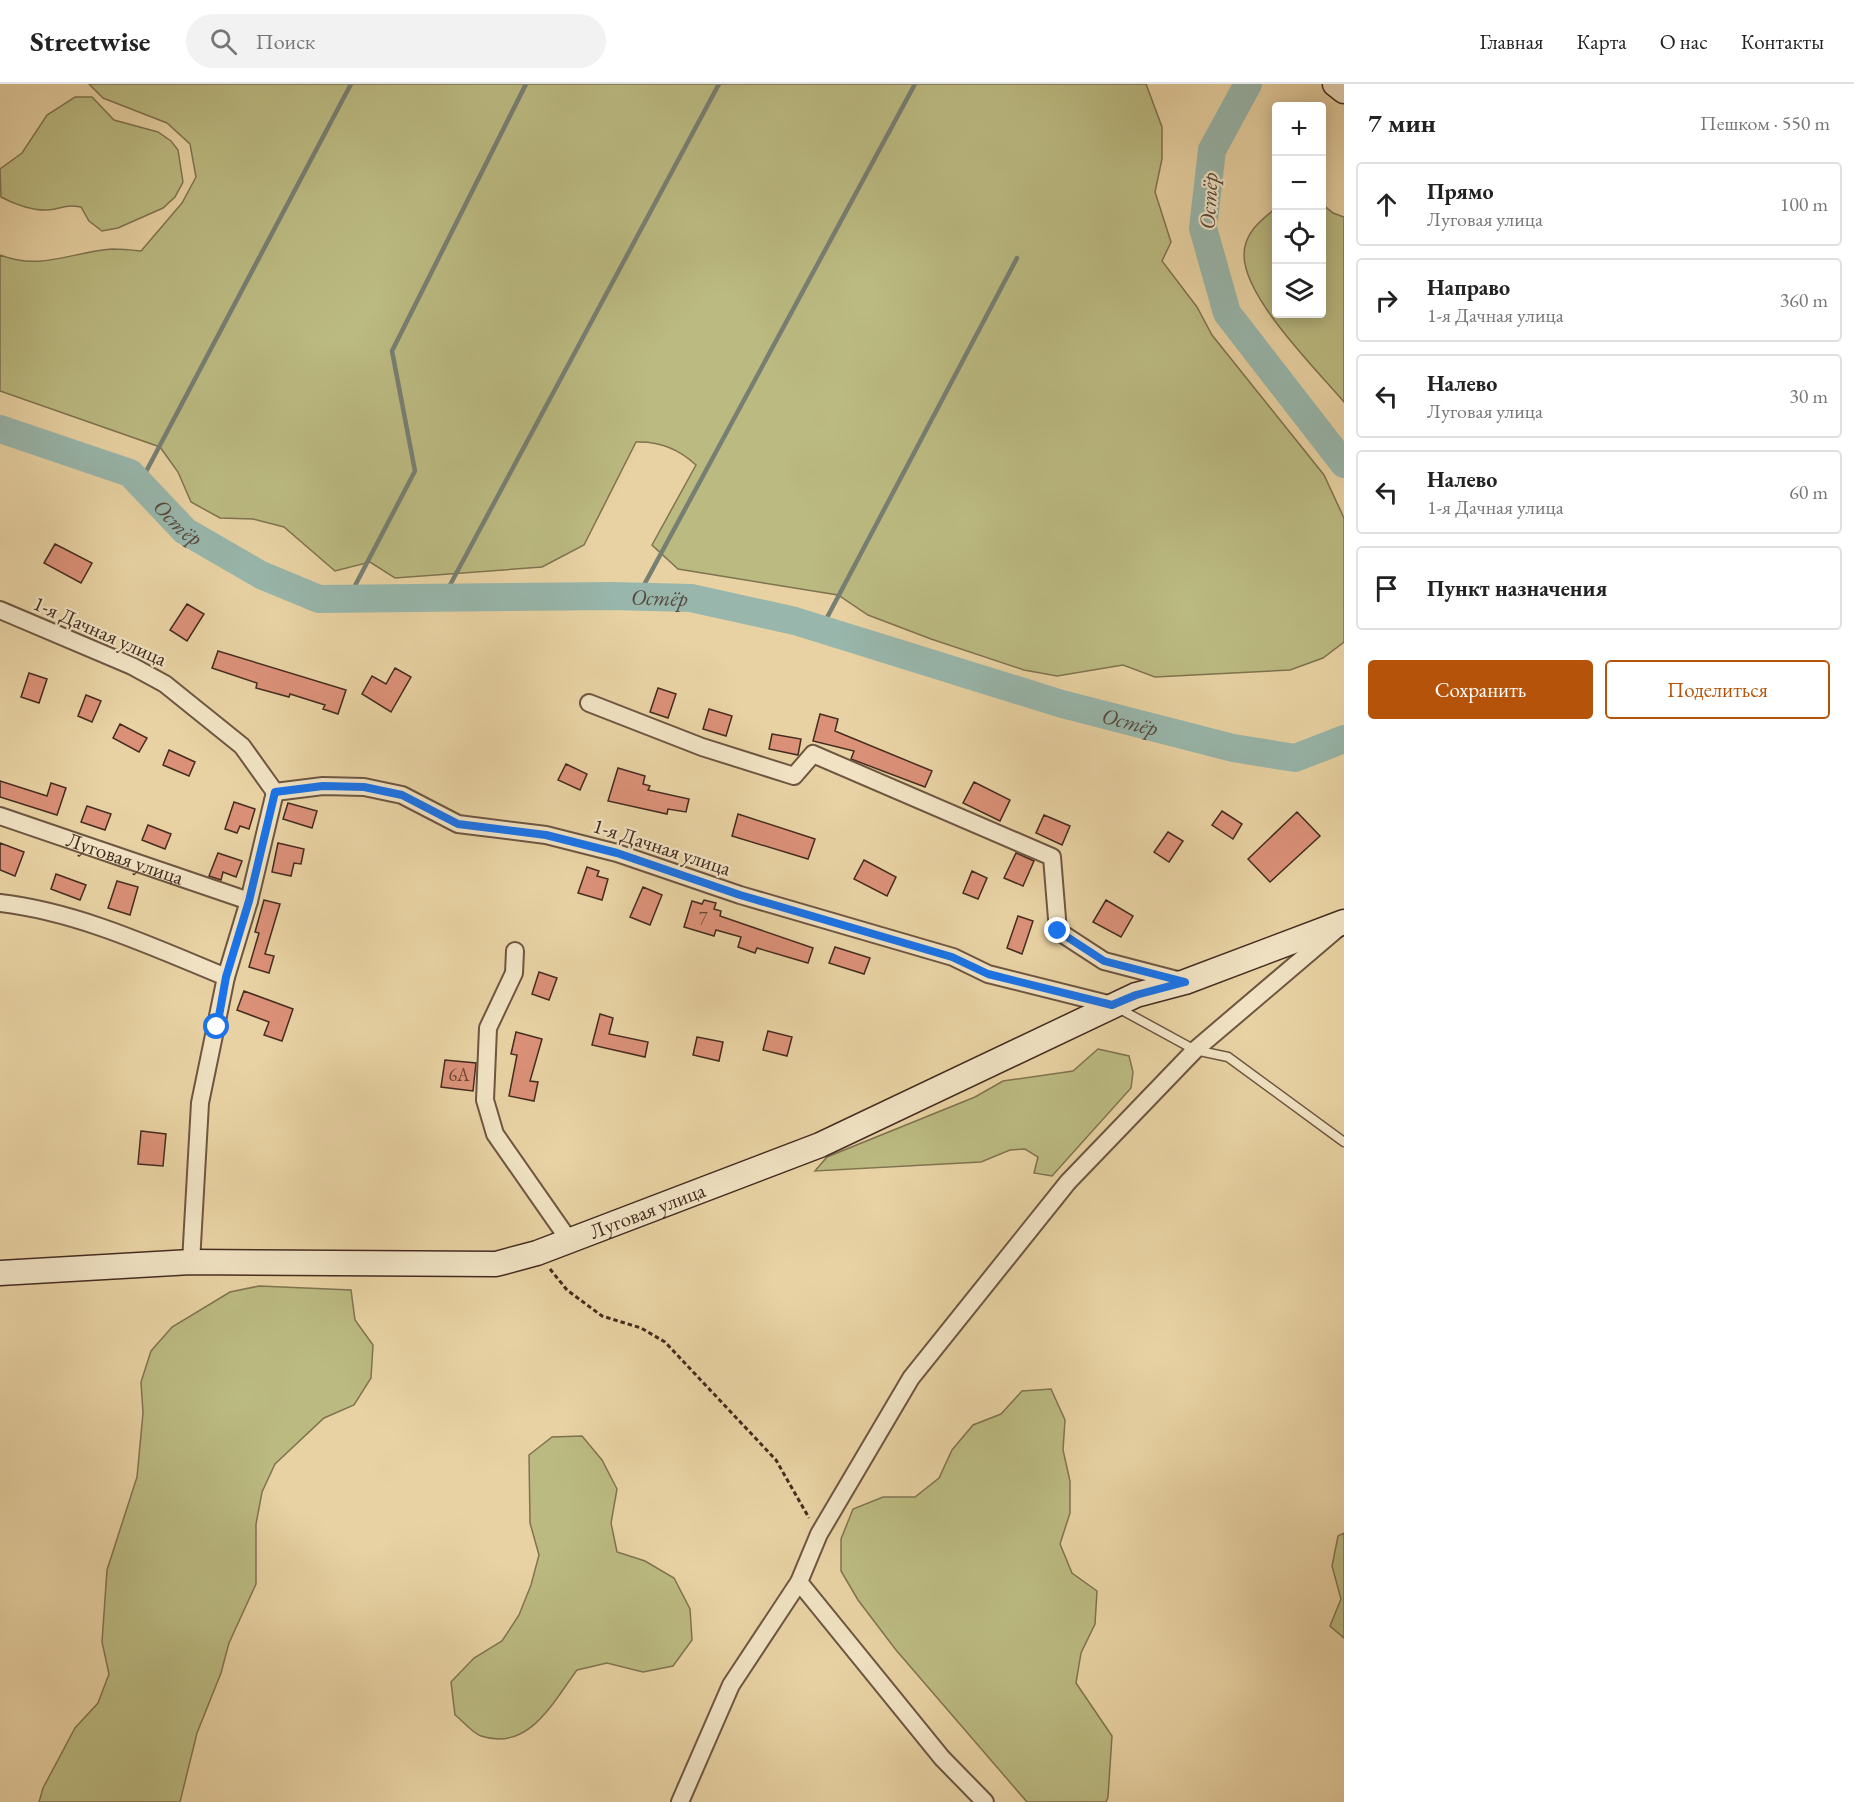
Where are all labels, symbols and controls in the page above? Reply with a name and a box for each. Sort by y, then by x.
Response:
search box [186,14,606,68]
text: Streetwise [30,23,150,59]
icon: search [207,25,240,58]
text: Поиск [255,27,315,56]
text: Главная [1479,28,1543,55]
text: Карта [1576,28,1627,55]
text: О нас [1660,28,1708,55]
text: Контакты [1741,28,1824,55]
map controls [1272,102,1326,318]
button: + [1272,102,1326,156]
text: 7 мин [1368,106,1436,140]
text: Пешком · 550 m [1700,110,1830,136]
button: − [1272,156,1326,210]
water label: Остёр [1193,172,1224,230]
text: Прямо [1427,177,1494,206]
icon: ahead [1370,188,1403,221]
text: 100 m [1780,191,1828,217]
text: Луговая улица [1427,206,1543,232]
button: locate [1272,210,1326,264]
button: layers [1272,264,1326,318]
text: Направо [1427,273,1510,302]
icon: right [1370,284,1403,317]
text: 360 m [1780,287,1828,313]
text: 1-я Дачная улица [1427,302,1564,328]
text: Налево [1427,369,1497,398]
icon: left [1370,380,1403,413]
text: 30 m [1789,383,1828,409]
text: Луговая улица [1427,398,1543,424]
text: Налево [1427,465,1497,494]
icon: left [1370,476,1403,509]
text: 60 m [1789,479,1828,505]
water label: Остёр [147,493,207,553]
text: 1-я Дачная улица [1427,494,1564,520]
icon: arrive [1370,572,1403,605]
text: Пункт назначения [1427,574,1607,603]
water label: Остёр [630,582,688,613]
street label: 1-я Дачная улица [29,589,172,672]
button: Сохранить [1368,660,1593,719]
button: Поделиться [1605,660,1830,719]
water label: Остёр [1099,701,1161,743]
street label: 1-я Дачная улица [590,812,735,882]
street label: Луговая улица [63,826,188,891]
house number: 7 [699,907,708,930]
route end [1044,917,1070,943]
route start [203,1013,229,1039]
house number: 6А [448,1063,470,1086]
street label: Луговая улица [585,1176,710,1245]

